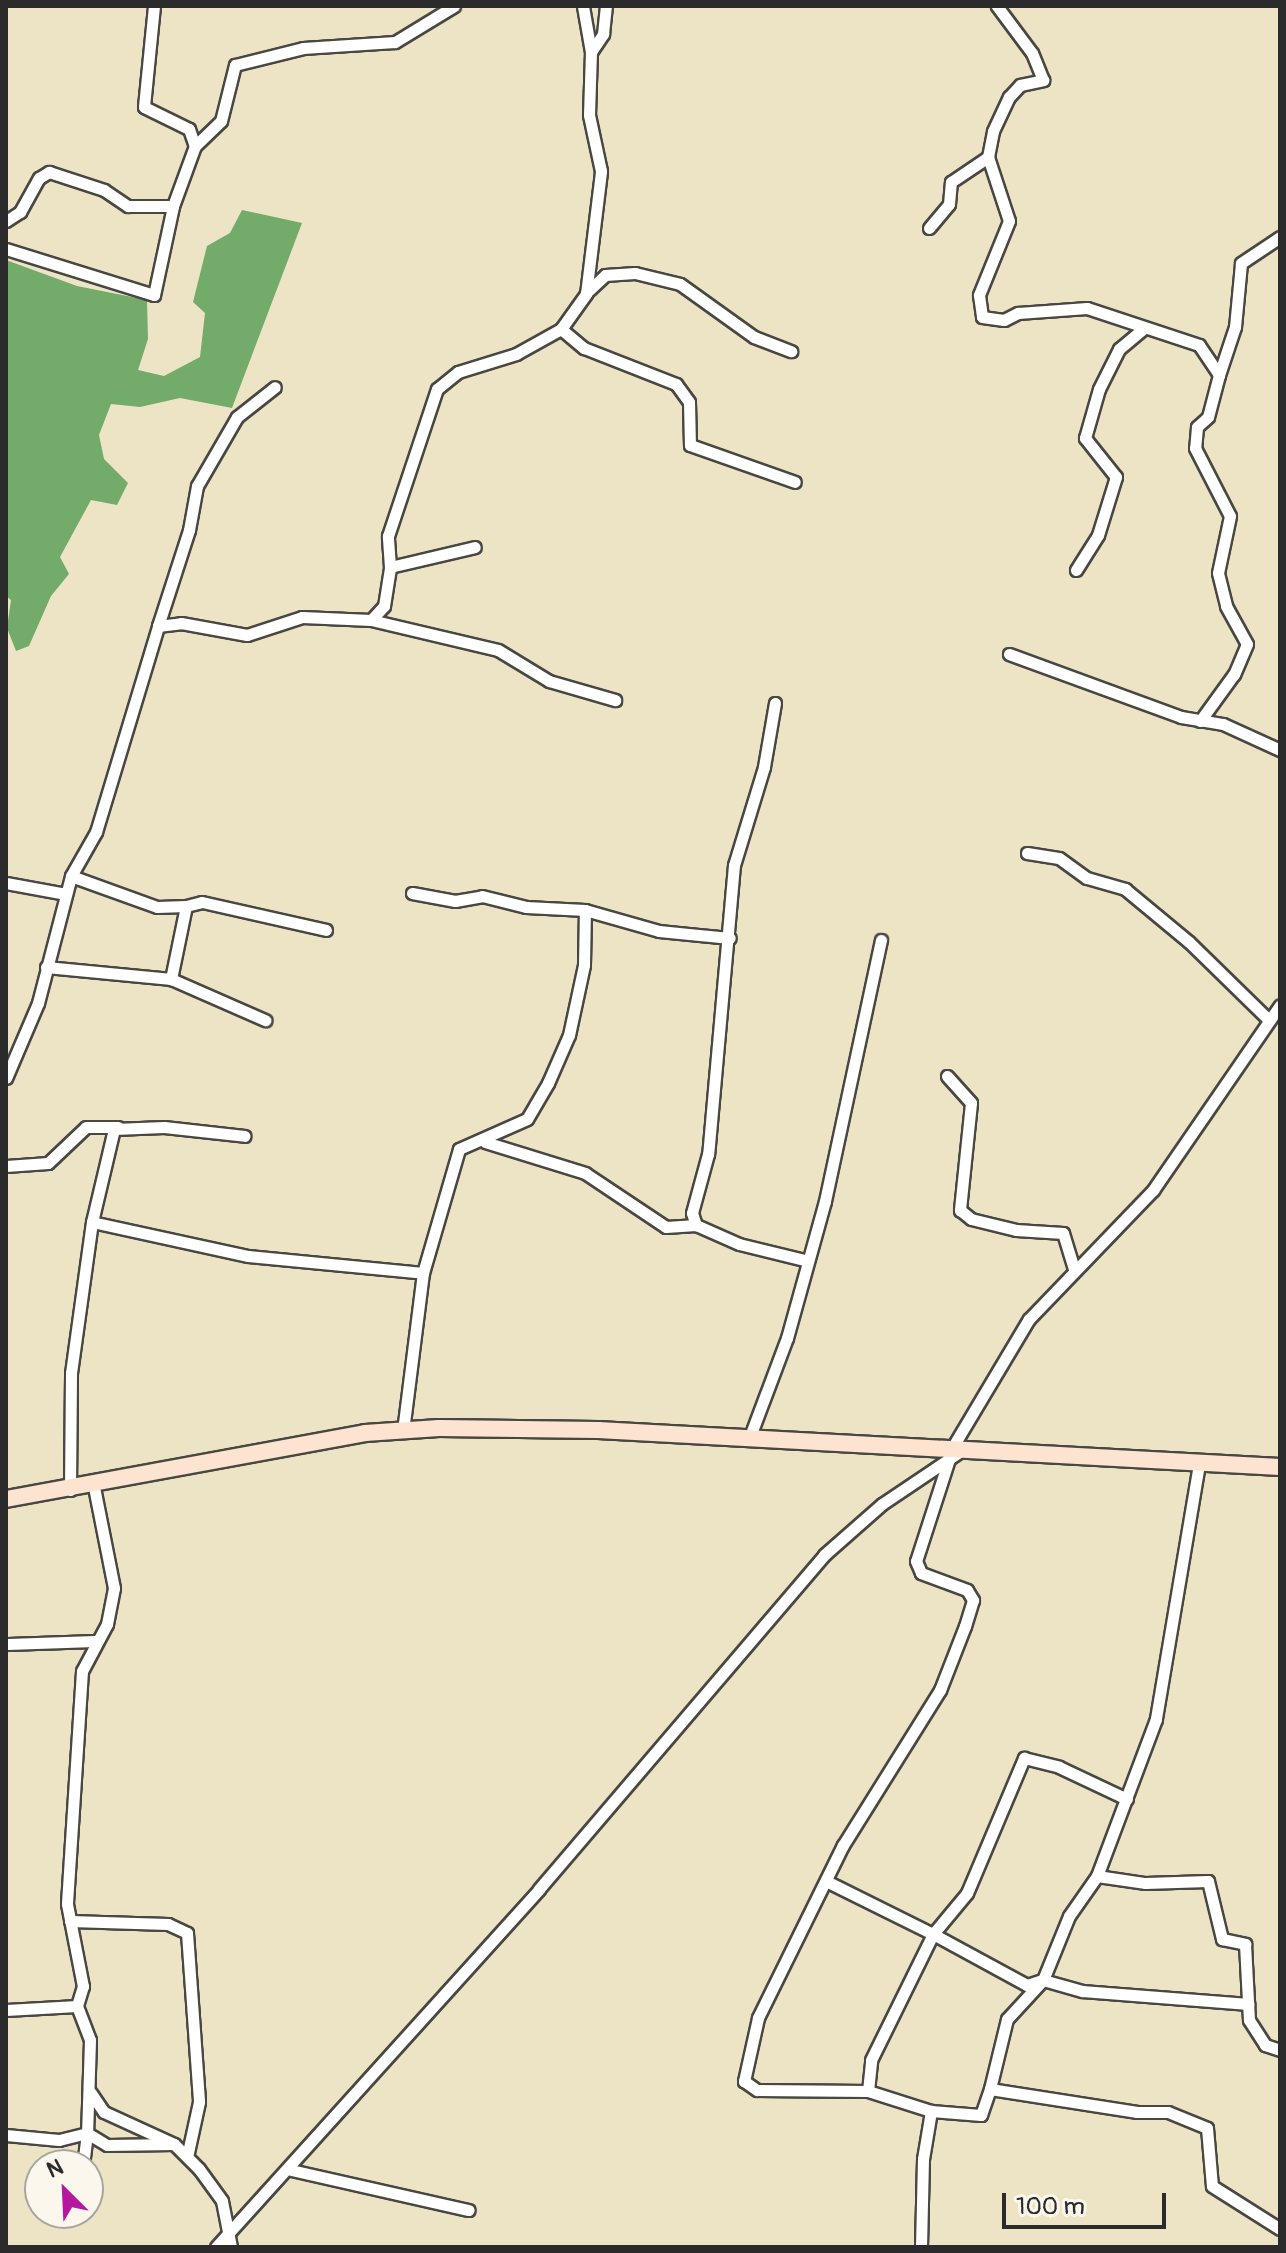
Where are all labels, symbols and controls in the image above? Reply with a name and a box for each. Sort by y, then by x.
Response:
north arrow [24,2149,104,2229]
text: N [43,2153,68,2185]
scale bar [1006,2177,1170,2227]
text: 100 m [1016,2192,1085,2221]

